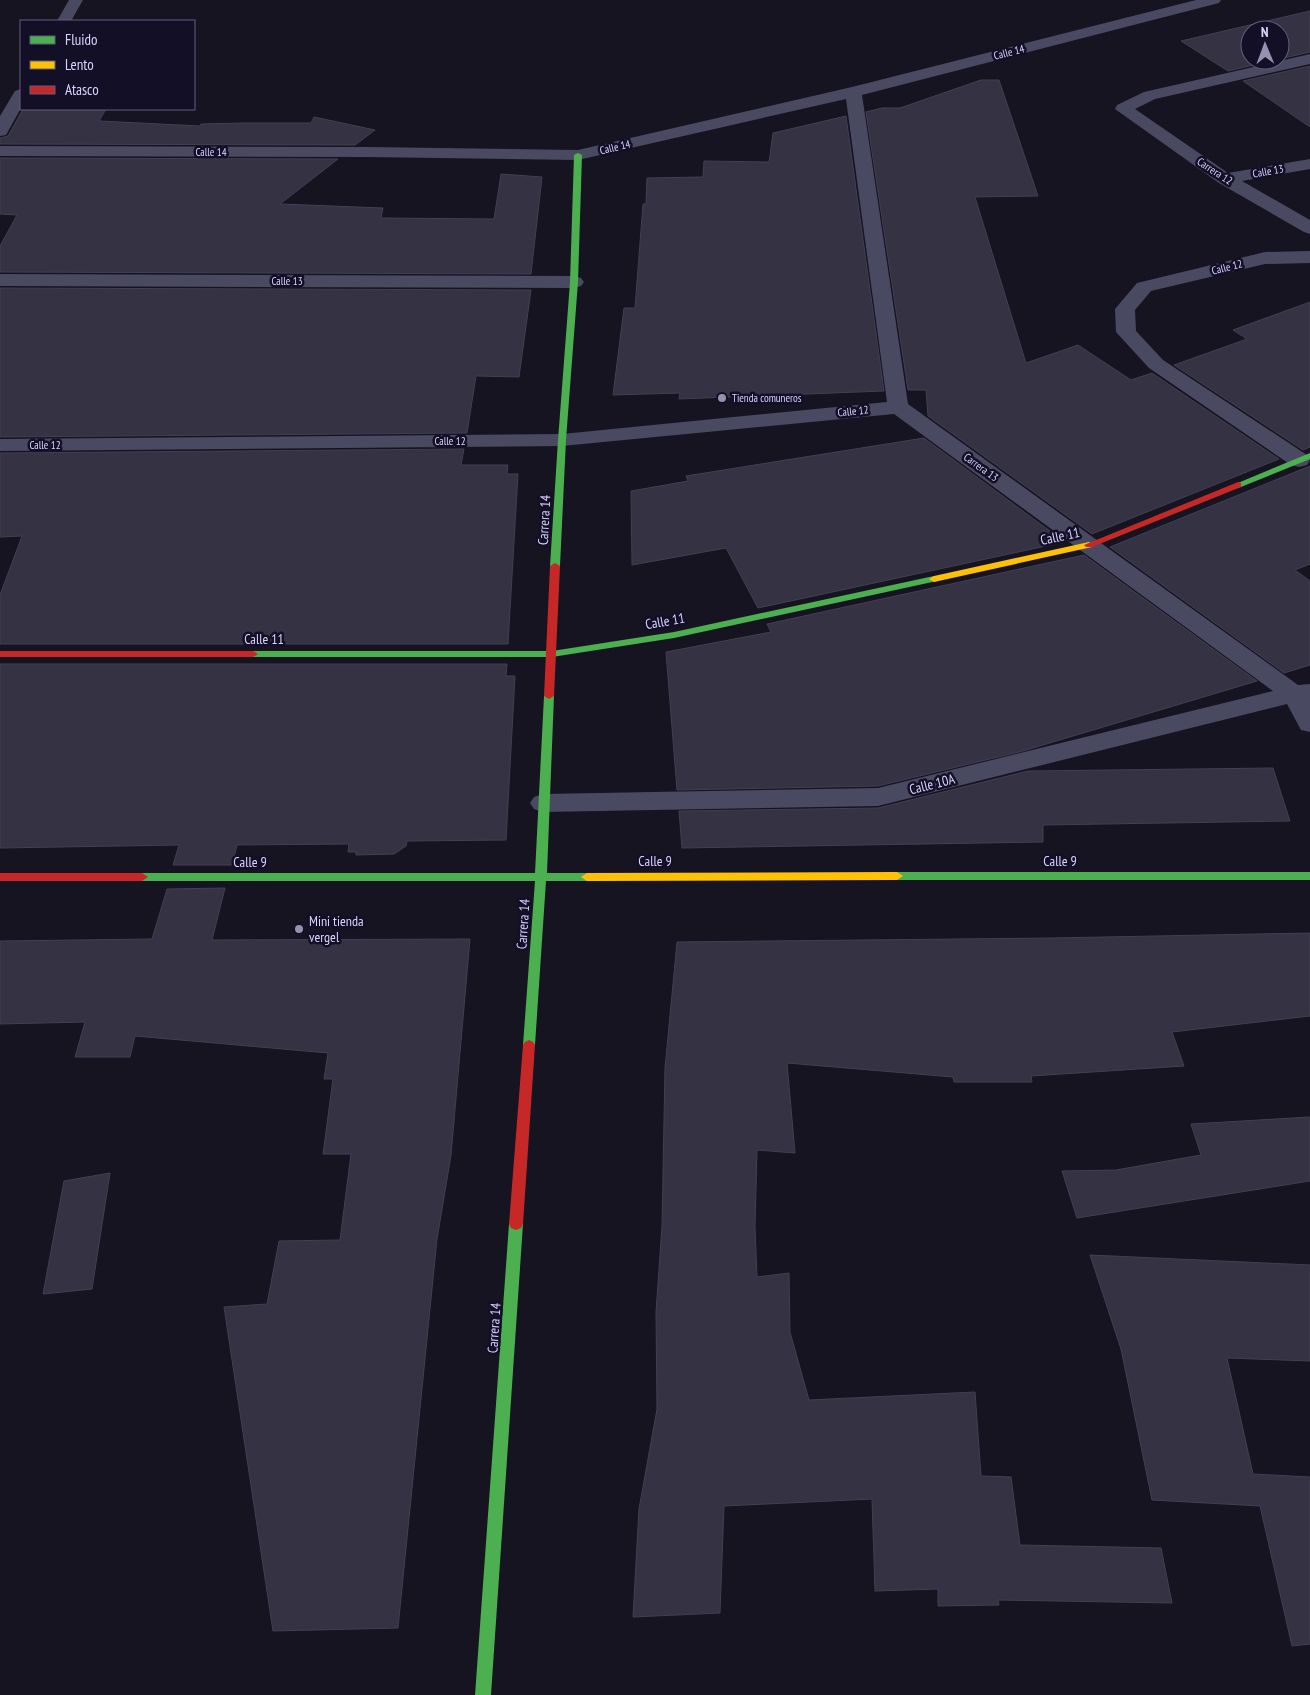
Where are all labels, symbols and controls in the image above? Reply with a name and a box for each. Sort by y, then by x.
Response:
legend [20,20,195,110]
north arrow [1240,20,1290,70]
text: N [1261,23,1269,41]
text: Fluido [65,30,97,49]
street label: Calle 14 [992,41,1026,63]
text: Lento [65,55,94,74]
text: Atasco [65,80,99,99]
street label: Calle 14 [598,137,632,157]
street label: Calle 14 [195,145,227,159]
street label: Carrera 12 [1195,154,1235,188]
street label: Calle 13 [1251,161,1285,181]
street label: Calle 12 [1210,256,1244,278]
street label: Calle 13 [271,274,303,288]
place label: Tienda comuneros [732,391,802,405]
marker: Tienda comuneros [716,392,728,404]
street label: Calle 12 [837,402,869,420]
street label: Calle 12 [434,434,466,448]
street label: Calle 12 [29,438,61,452]
street label: Carrera 13 [961,450,1001,484]
street label: Carrera 14 [534,494,554,546]
street label: Calle 11 [1039,523,1081,549]
street label: Calle 11 [644,609,686,633]
street label: Calle 11 [244,630,284,648]
street label: Calle 10A [907,770,957,798]
street label: Calle 9 [638,852,672,870]
street label: Calle 9 [1043,852,1077,870]
street label: Calle 9 [233,853,267,871]
street label: Carrera 14 [512,898,534,950]
place label: Mini tienda vergel [309,912,364,946]
marker: Mini tienda vergel [293,923,305,935]
street label: Carrera 14 [483,1302,505,1354]

